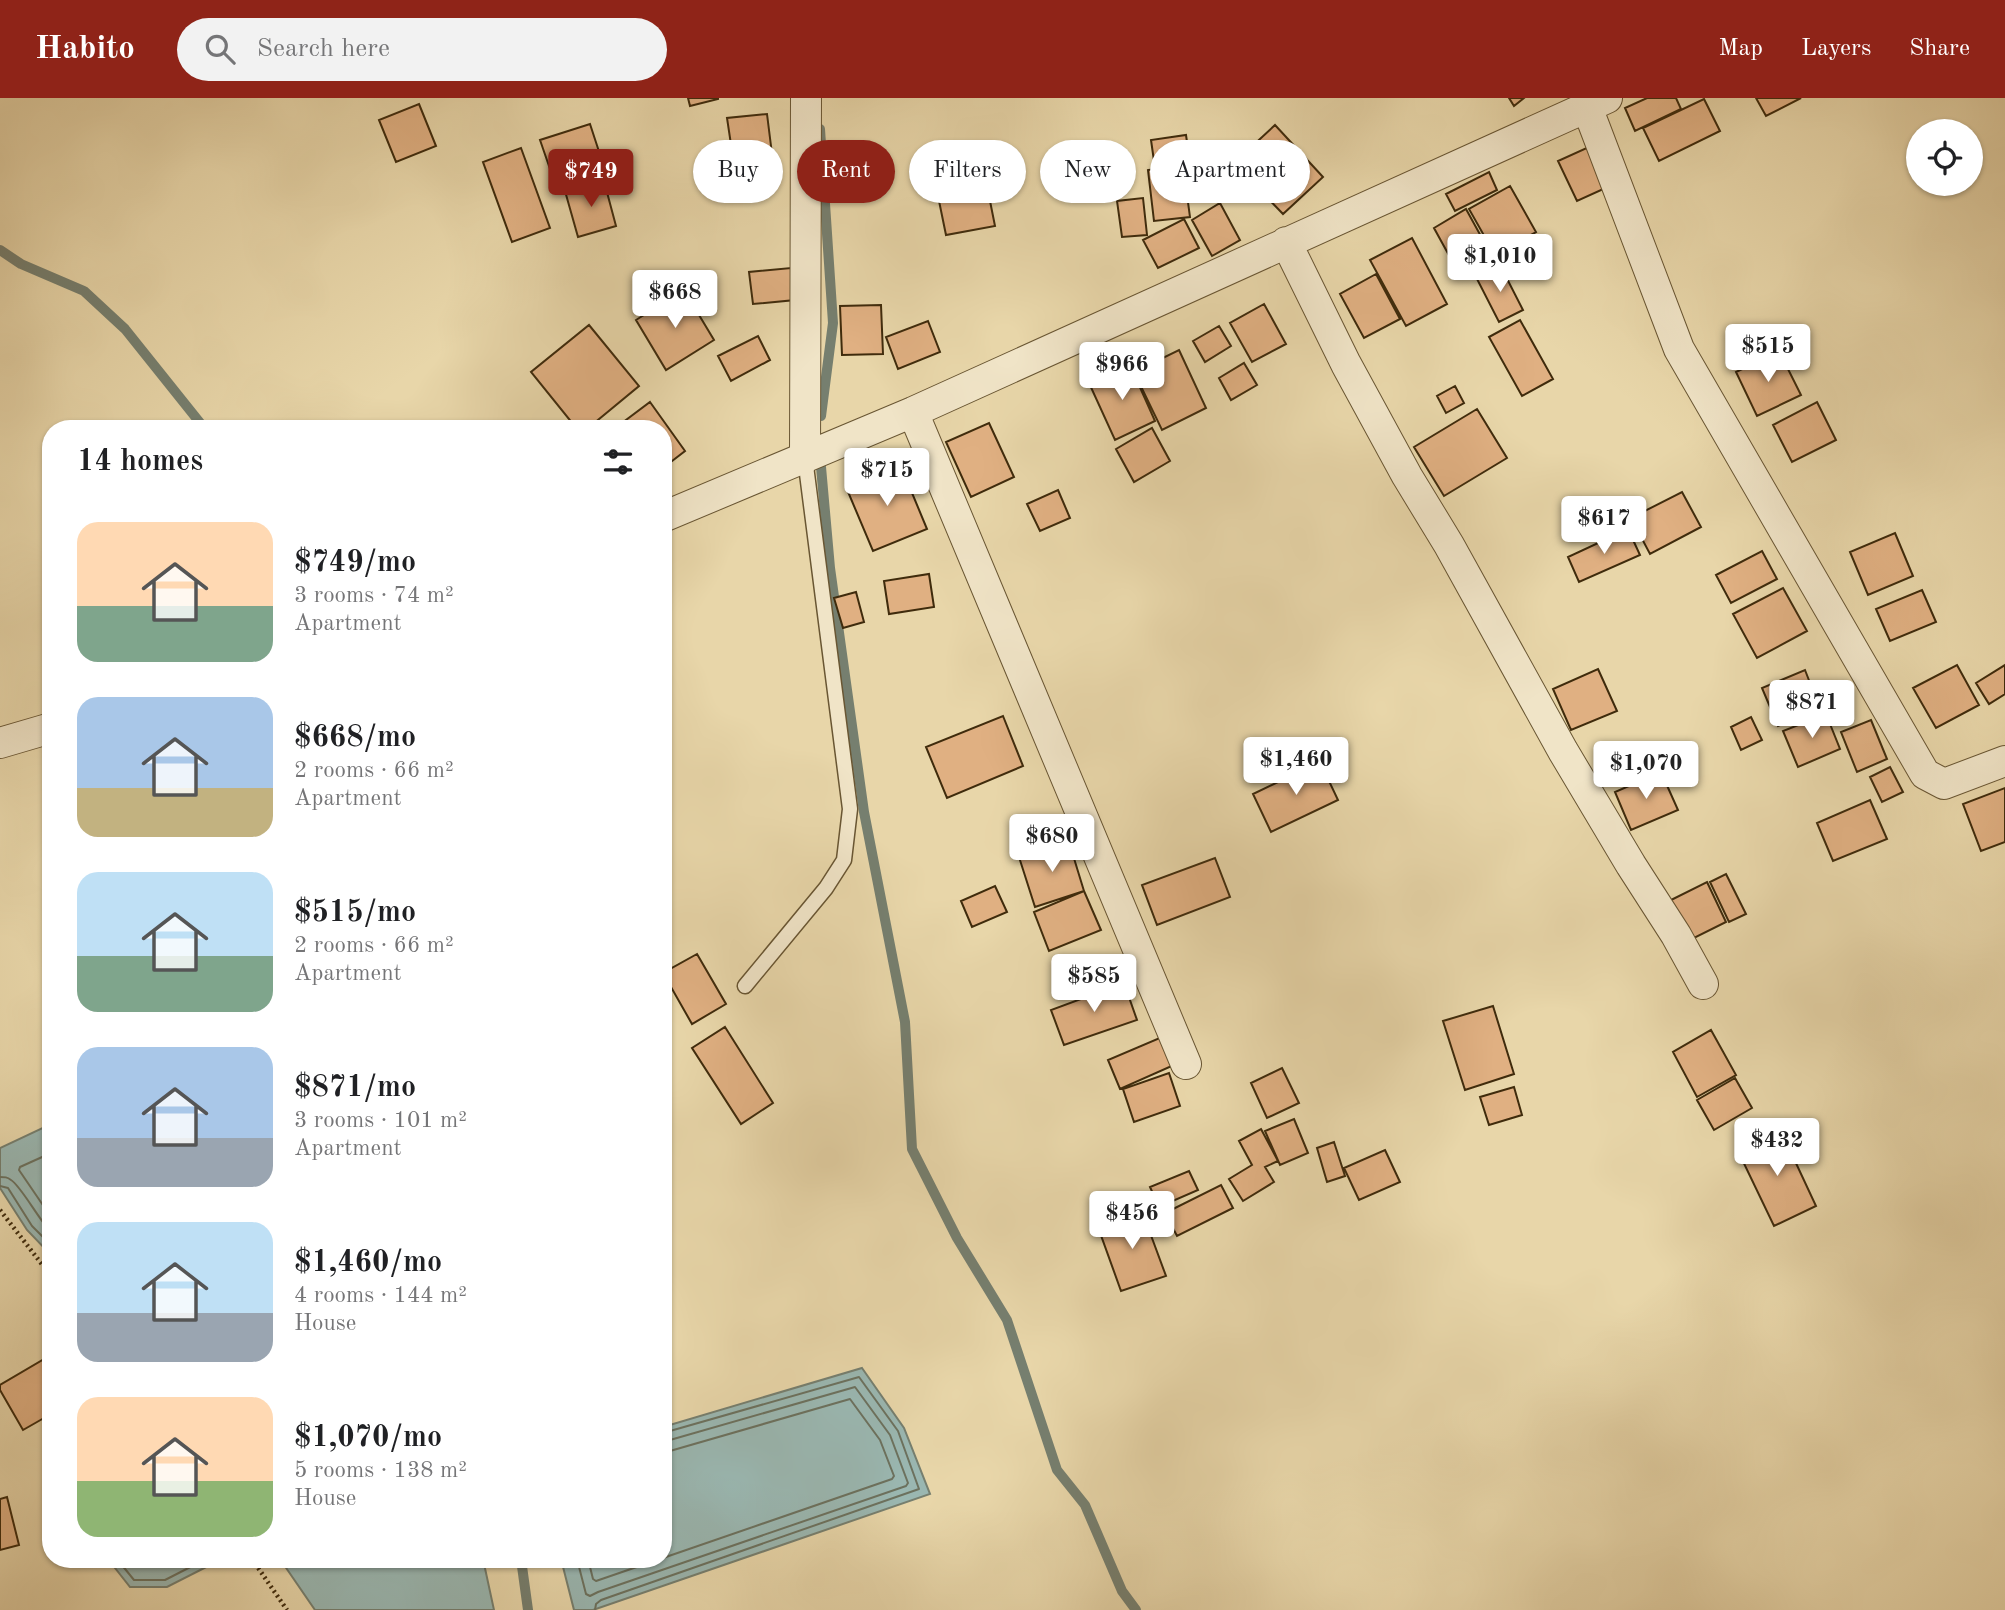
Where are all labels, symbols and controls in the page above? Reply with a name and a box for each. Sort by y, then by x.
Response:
search box [177,18,667,81]
icon: search [201,30,239,68]
text: Habito [35,33,135,66]
text: Search here [257,36,390,62]
text: Map [1719,37,1763,61]
text: Layers [1801,37,1871,61]
text: Share [1909,37,1970,61]
map controls [1906,119,1983,196]
button: locate [1906,119,1983,196]
chip: Buy [693,140,783,203]
chip: Rent [797,140,895,203]
chip: Filters [909,140,1026,203]
chip: New [1040,140,1136,203]
chip: Apartment [1150,140,1310,203]
pin: $749 [550,150,632,209]
text: $749 [564,160,618,183]
pin: $1,010 [1443,234,1557,294]
text: $1,010 [1463,245,1537,268]
pin: $668 [634,271,716,330]
text: $668 [648,281,702,304]
pin: $515 [1727,324,1809,384]
text: $515 [1741,335,1795,358]
pin: $966 [1081,342,1163,402]
text: $966 [1095,353,1149,376]
icon: filters [599,443,637,481]
text: 14 homes [77,447,203,477]
pin: $715 [846,448,928,508]
text: $715 [860,459,914,482]
pin: $617 [1563,496,1645,556]
text: $617 [1577,507,1631,530]
text: $749/mo [294,548,416,578]
icon: home [133,550,217,634]
text: 3 rooms · 74 m² [294,584,454,607]
text: Apartment [294,612,402,635]
pin: $871 [1771,680,1853,740]
text: $871 [1785,691,1839,714]
text: $668/mo [294,723,416,753]
icon: home [133,725,217,809]
pin: $1,460 [1239,738,1353,797]
pin: $1,070 [1589,742,1703,801]
text: $1,460 [1259,748,1333,771]
text: $1,070 [1609,752,1683,775]
text: 2 rooms · 66 m² [294,759,454,782]
text: Apartment [294,787,402,810]
pin: $680 [1011,814,1093,874]
text: $680 [1025,825,1079,848]
text: $515/mo [294,898,416,928]
icon: home [133,900,217,984]
text: 2 rooms · 66 m² [294,934,454,957]
pin: $585 [1053,954,1135,1014]
text: Apartment [294,962,402,985]
text: $585 [1067,965,1121,988]
text: $871/mo [294,1073,416,1103]
icon: home [133,1075,217,1159]
text: 3 rooms · 101 m² [294,1109,467,1132]
pin: $432 [1736,1118,1818,1178]
text: $432 [1750,1129,1804,1152]
text: Apartment [294,1137,402,1160]
pin: $456 [1091,1192,1173,1251]
text: $456 [1105,1202,1159,1225]
text: $1,460/mo [294,1248,442,1278]
icon: home [133,1250,217,1334]
text: 4 rooms · 144 m² [294,1284,467,1307]
text: House [294,1312,356,1335]
text: $1,070/mo [294,1423,442,1453]
icon: home [133,1425,217,1509]
text: 5 rooms · 138 m² [294,1459,467,1482]
text: House [294,1487,356,1510]

